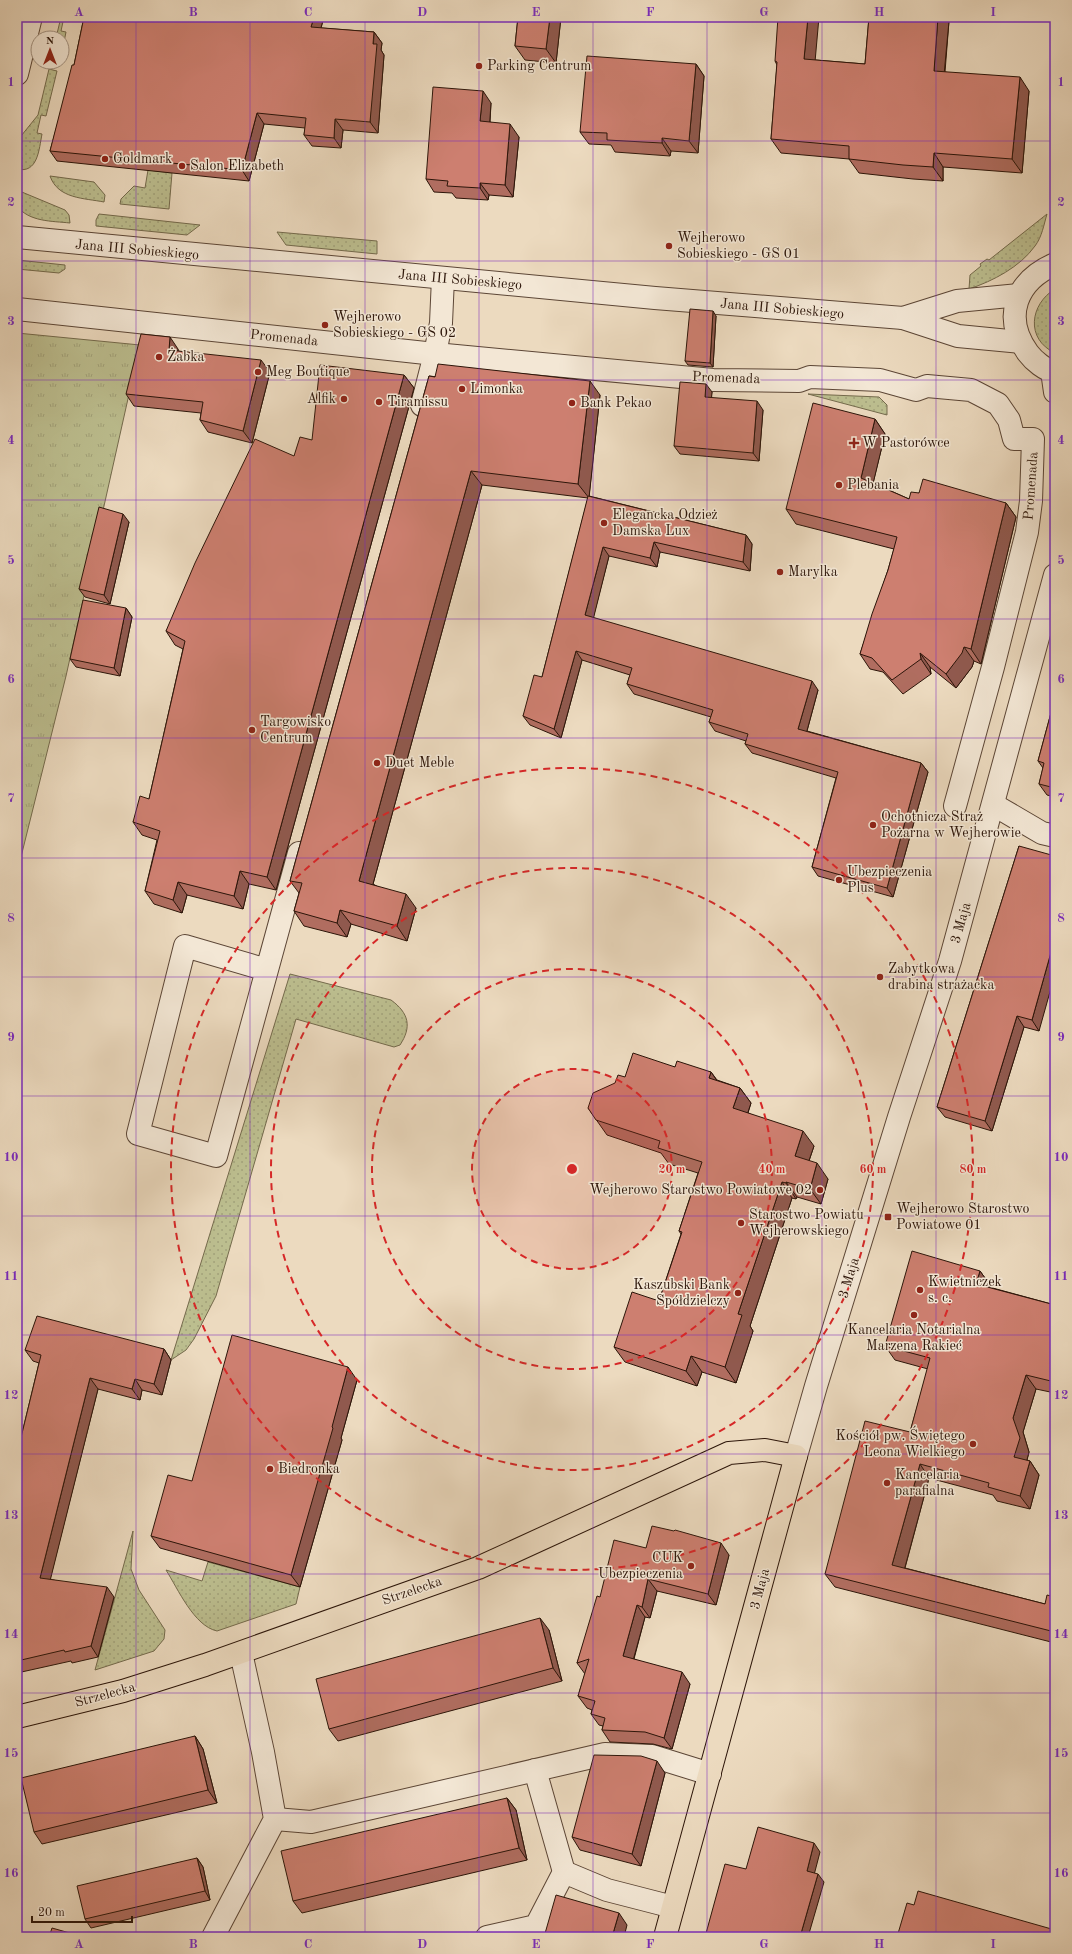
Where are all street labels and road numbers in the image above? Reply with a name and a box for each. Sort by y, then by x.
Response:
street label: Jana III Sobieskiego [74,238,200,262]
street label: Jana III Sobieskiego [397,268,523,292]
street label: Jana III Sobieskiego [719,297,845,321]
street label: Promenada [249,327,319,349]
street label: Promenada [692,370,761,386]
street label: Promenada [1022,451,1040,521]
street label: 3 Maja [948,901,974,945]
street label: 3 Maja [836,1256,862,1300]
street label: 3 Maja [748,1567,772,1611]
street label: Strzelecka [380,1574,444,1608]
street label: Strzelecka [73,1680,137,1710]

